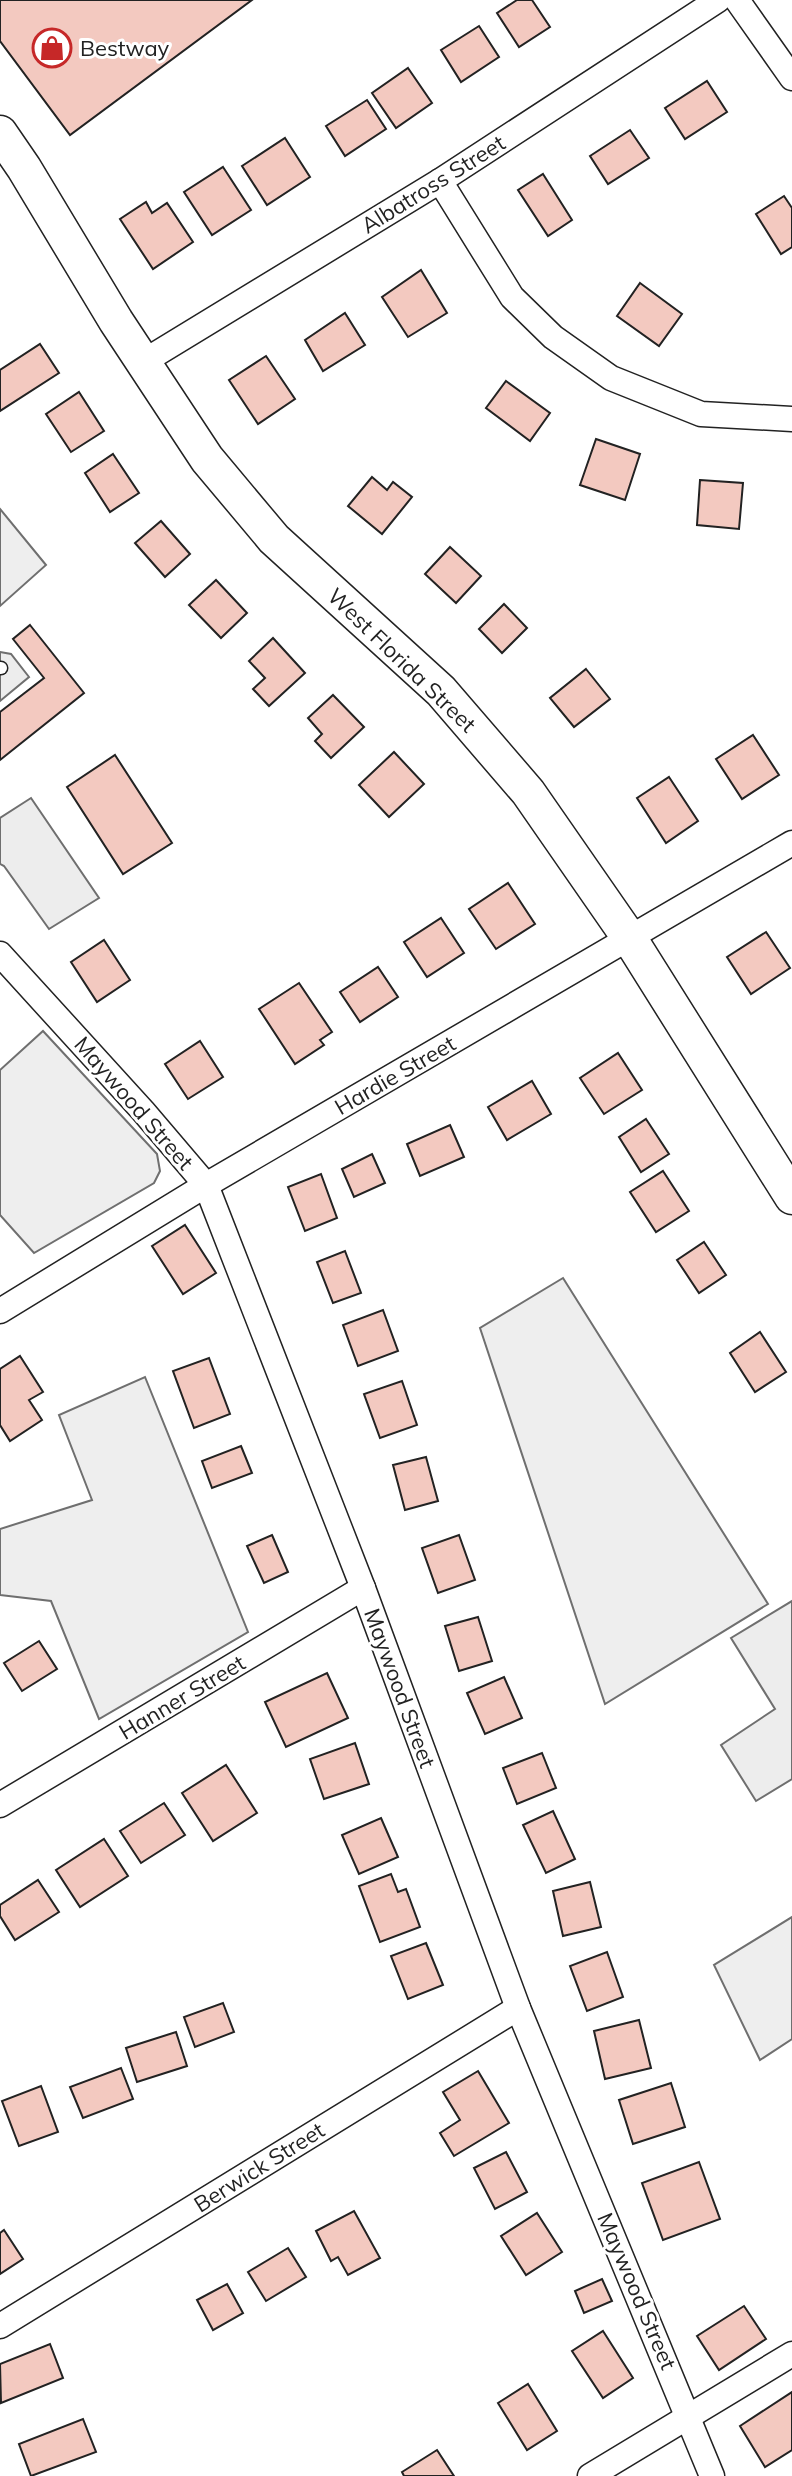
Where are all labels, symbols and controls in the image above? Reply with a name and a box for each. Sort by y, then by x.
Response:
shop icon: Bestway [31,27,73,69]
place label: Bestway [80,34,170,62]
street label: Albatross Street [356,128,510,239]
street label: West Florida Street [322,582,482,738]
street label: Hardie Street [330,1029,461,1121]
street label: Maywood Street [68,1031,200,1176]
street label: Maywood Street [358,1604,442,1772]
street label: Hanner Street [114,1648,250,1746]
street label: Berwick Street [189,2116,330,2218]
street label: Maywood Street [591,2208,683,2374]

